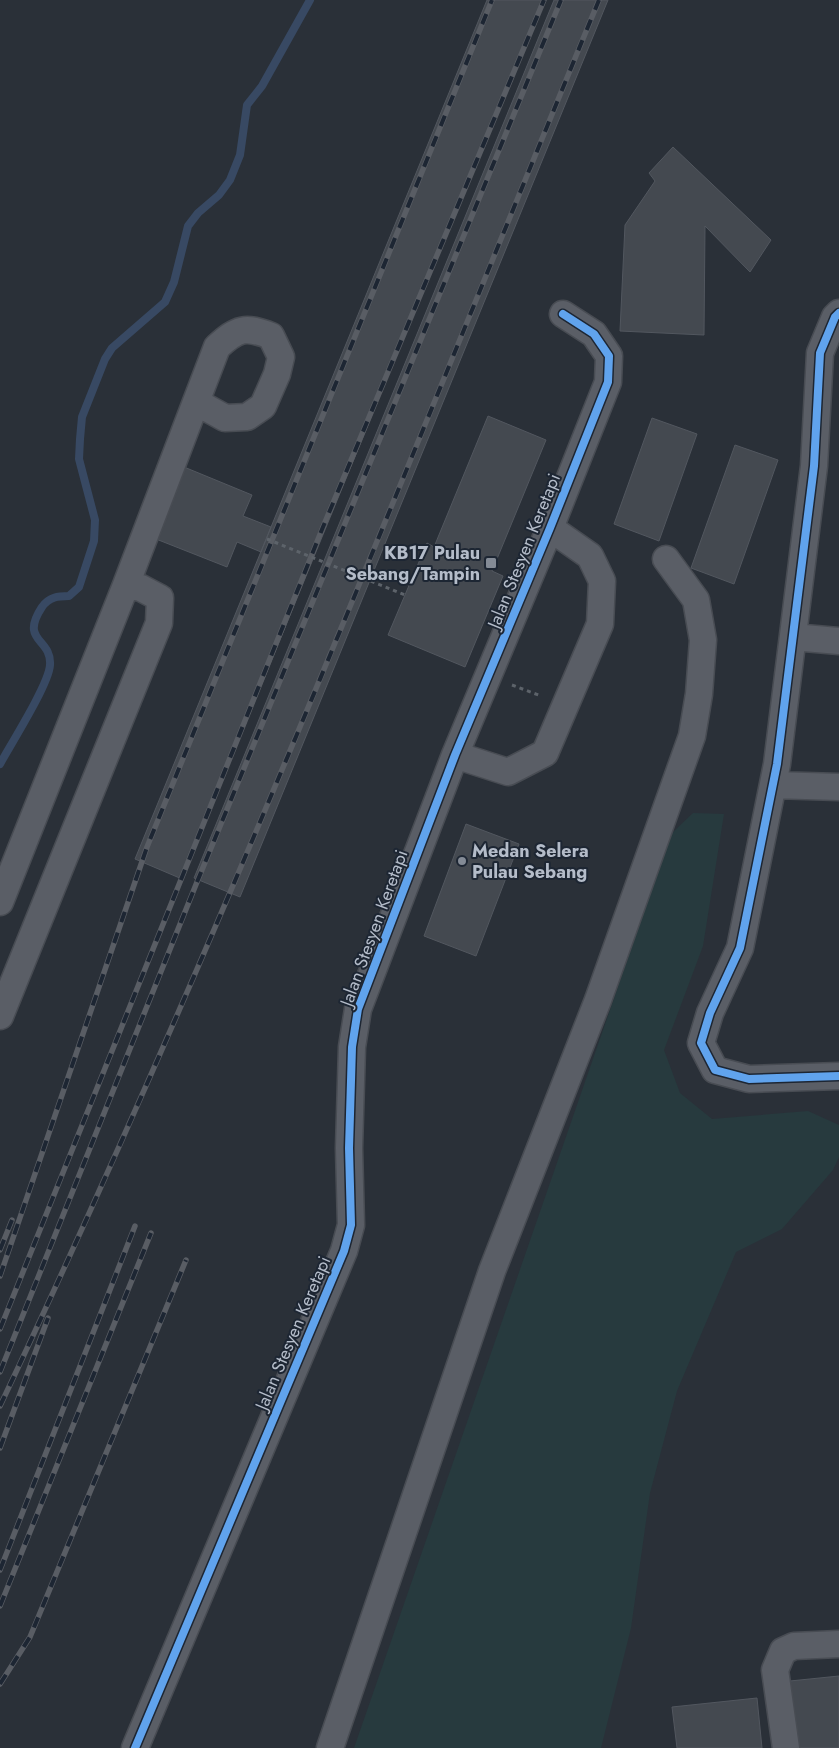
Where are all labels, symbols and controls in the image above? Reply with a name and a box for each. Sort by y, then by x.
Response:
street label: Jalan Stesyen Keretapi [480,470,567,634]
place label: KB17 Pulau Sebang/Tampin [345,540,480,587]
marker: KB17 Pulau Sebang/Tampin [484,556,498,570]
place label: Medan Selera Pulau Sebang [472,838,589,885]
street label: Jalan Stesyen Keretapi [333,846,414,1012]
marker: Medan Selera Pulau Sebang [456,855,468,867]
street label: Jalan Stesyen Keretapi [248,1252,337,1416]

